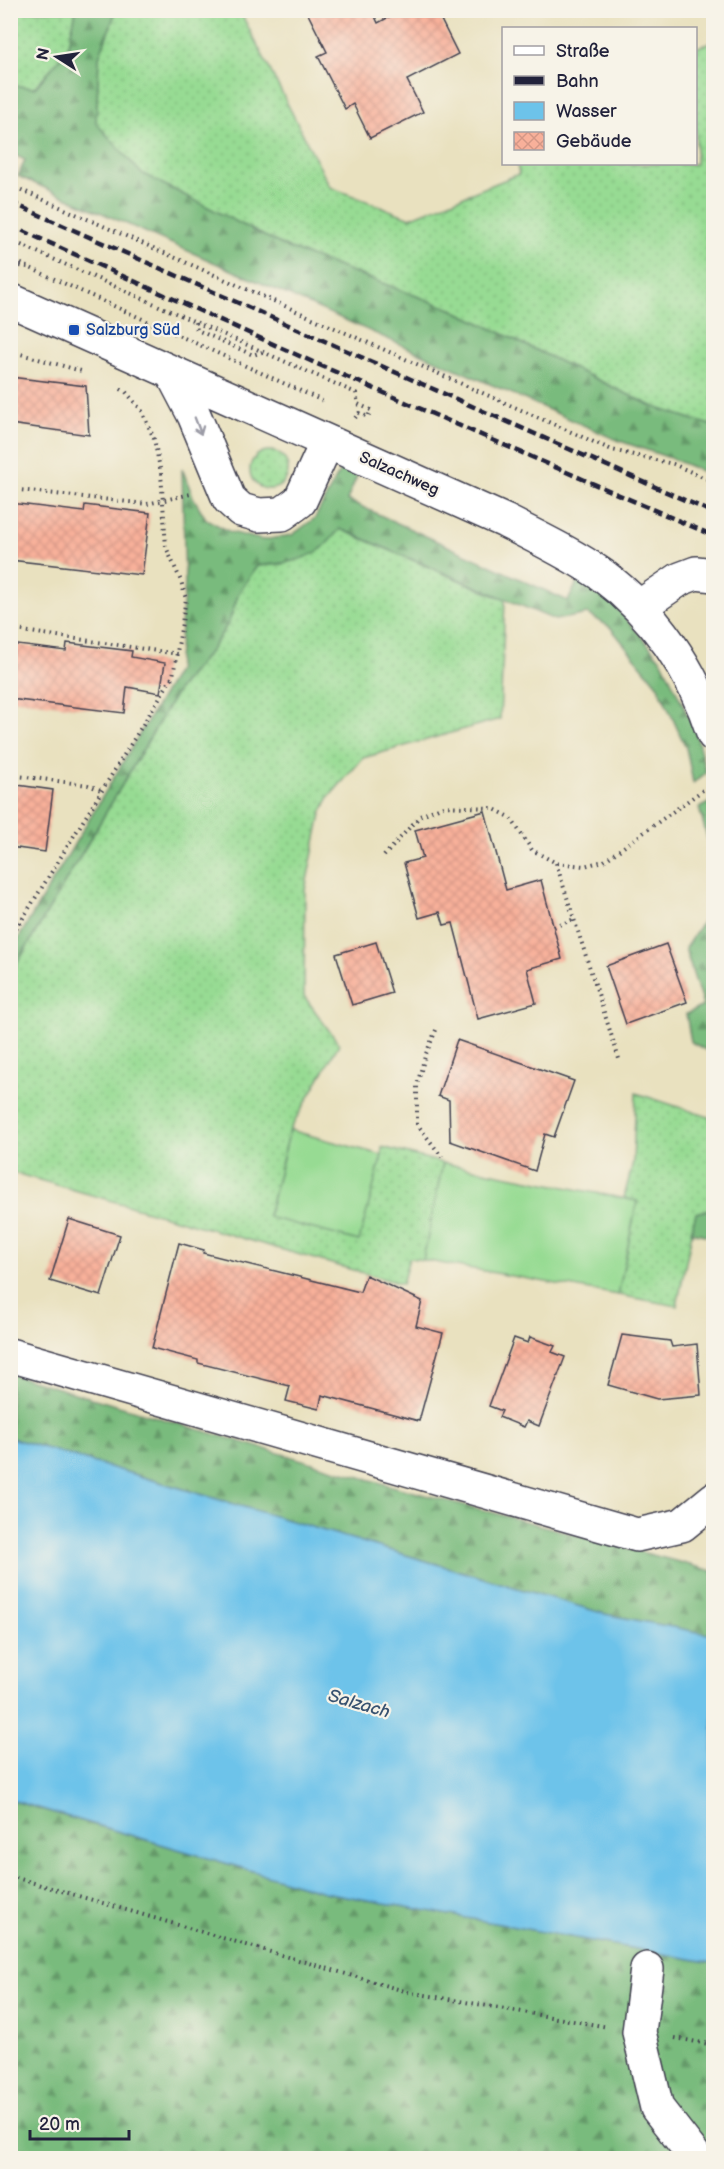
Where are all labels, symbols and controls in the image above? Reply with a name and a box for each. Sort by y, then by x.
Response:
north arrow [27,27,87,87]
legend [502,27,697,165]
text: Straße [556,41,610,62]
text: N [33,46,54,62]
text: Bahn [556,71,599,92]
text: Wasser [556,101,617,122]
text: Gebäude [556,131,632,152]
place label: Salzburg Süd [86,321,180,340]
marker: Salzburg Süd [67,323,81,337]
one-way arrow [193,416,204,434]
street label: Salzachweg [356,448,442,500]
water label: Salzach [326,1685,393,1723]
scale bar [30,2103,129,2141]
text: 20 m [39,2114,80,2135]

